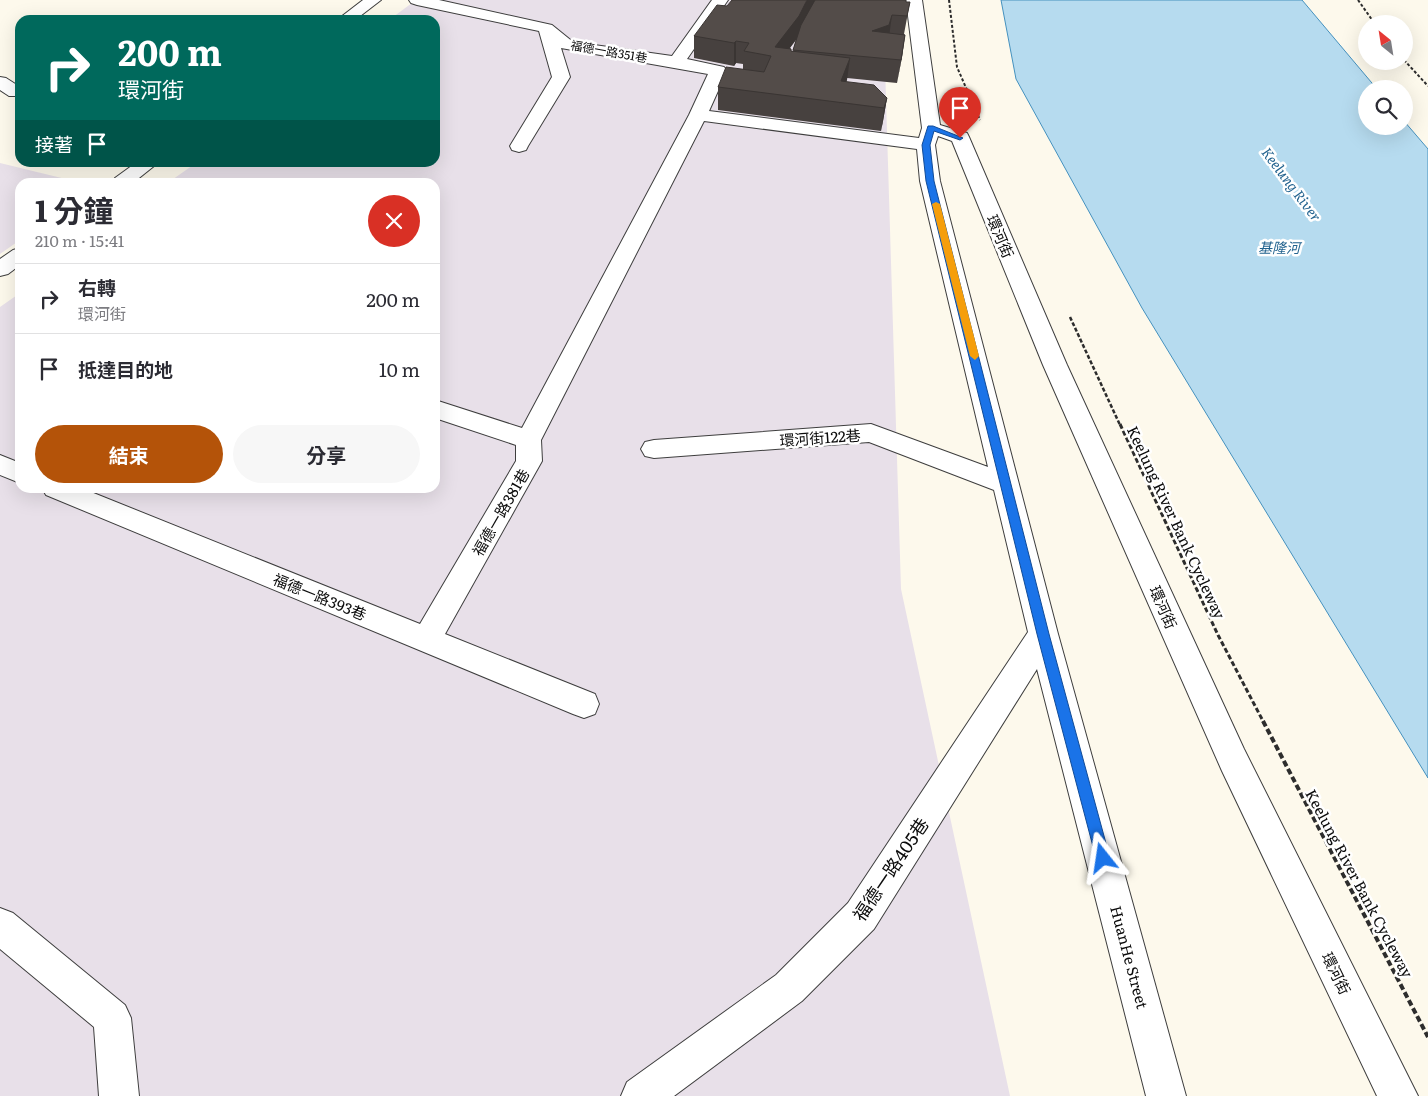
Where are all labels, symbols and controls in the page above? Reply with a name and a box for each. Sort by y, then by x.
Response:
north arrow [1358,15,1412,70]
map controls [1358,15,1413,135]
text: 200 m [118,25,222,77]
icon: right [35,35,100,100]
street label: 福德一路351巷 [569,35,649,67]
text: 環河街 [118,72,184,105]
button: search [1358,80,1413,135]
pin [939,87,981,138]
icon: arrive [946,94,974,122]
text: 接著 [35,130,73,158]
icon: arrive [83,130,111,158]
water label: Keelung River [1257,143,1327,226]
text: 1 分鐘 [35,187,113,231]
button: close [368,195,420,247]
street label: 環河街 [982,211,1020,261]
text: 210 m · 15:41 [35,228,124,252]
water label: 基隆河 [1258,237,1303,257]
text: 右轉 [78,273,116,301]
icon: right [35,285,63,313]
text: 200 m [366,285,420,313]
text: 環河街 [78,301,126,325]
icon: arrive [35,355,63,383]
text: 抵達目的地 [78,355,173,383]
text: 10 m [379,355,420,383]
street label: Keelung River Bank Cycleway [1122,422,1232,623]
street label: 環河街122巷 [779,423,861,451]
button: 結束 [35,425,223,483]
button: 分享 [233,425,420,483]
street label: 福德一路381巷 [466,464,534,560]
street label: 福德一路393巷 [270,567,370,625]
street label: 環河街 [1144,582,1184,632]
street label: Keelung River Bank Cycleway [1300,785,1420,982]
street label: 福德一路405巷 [845,812,935,926]
position arrow [1076,831,1128,883]
street label: HuanHe Street [1105,903,1155,1011]
street label: 環河街 [1317,948,1357,998]

